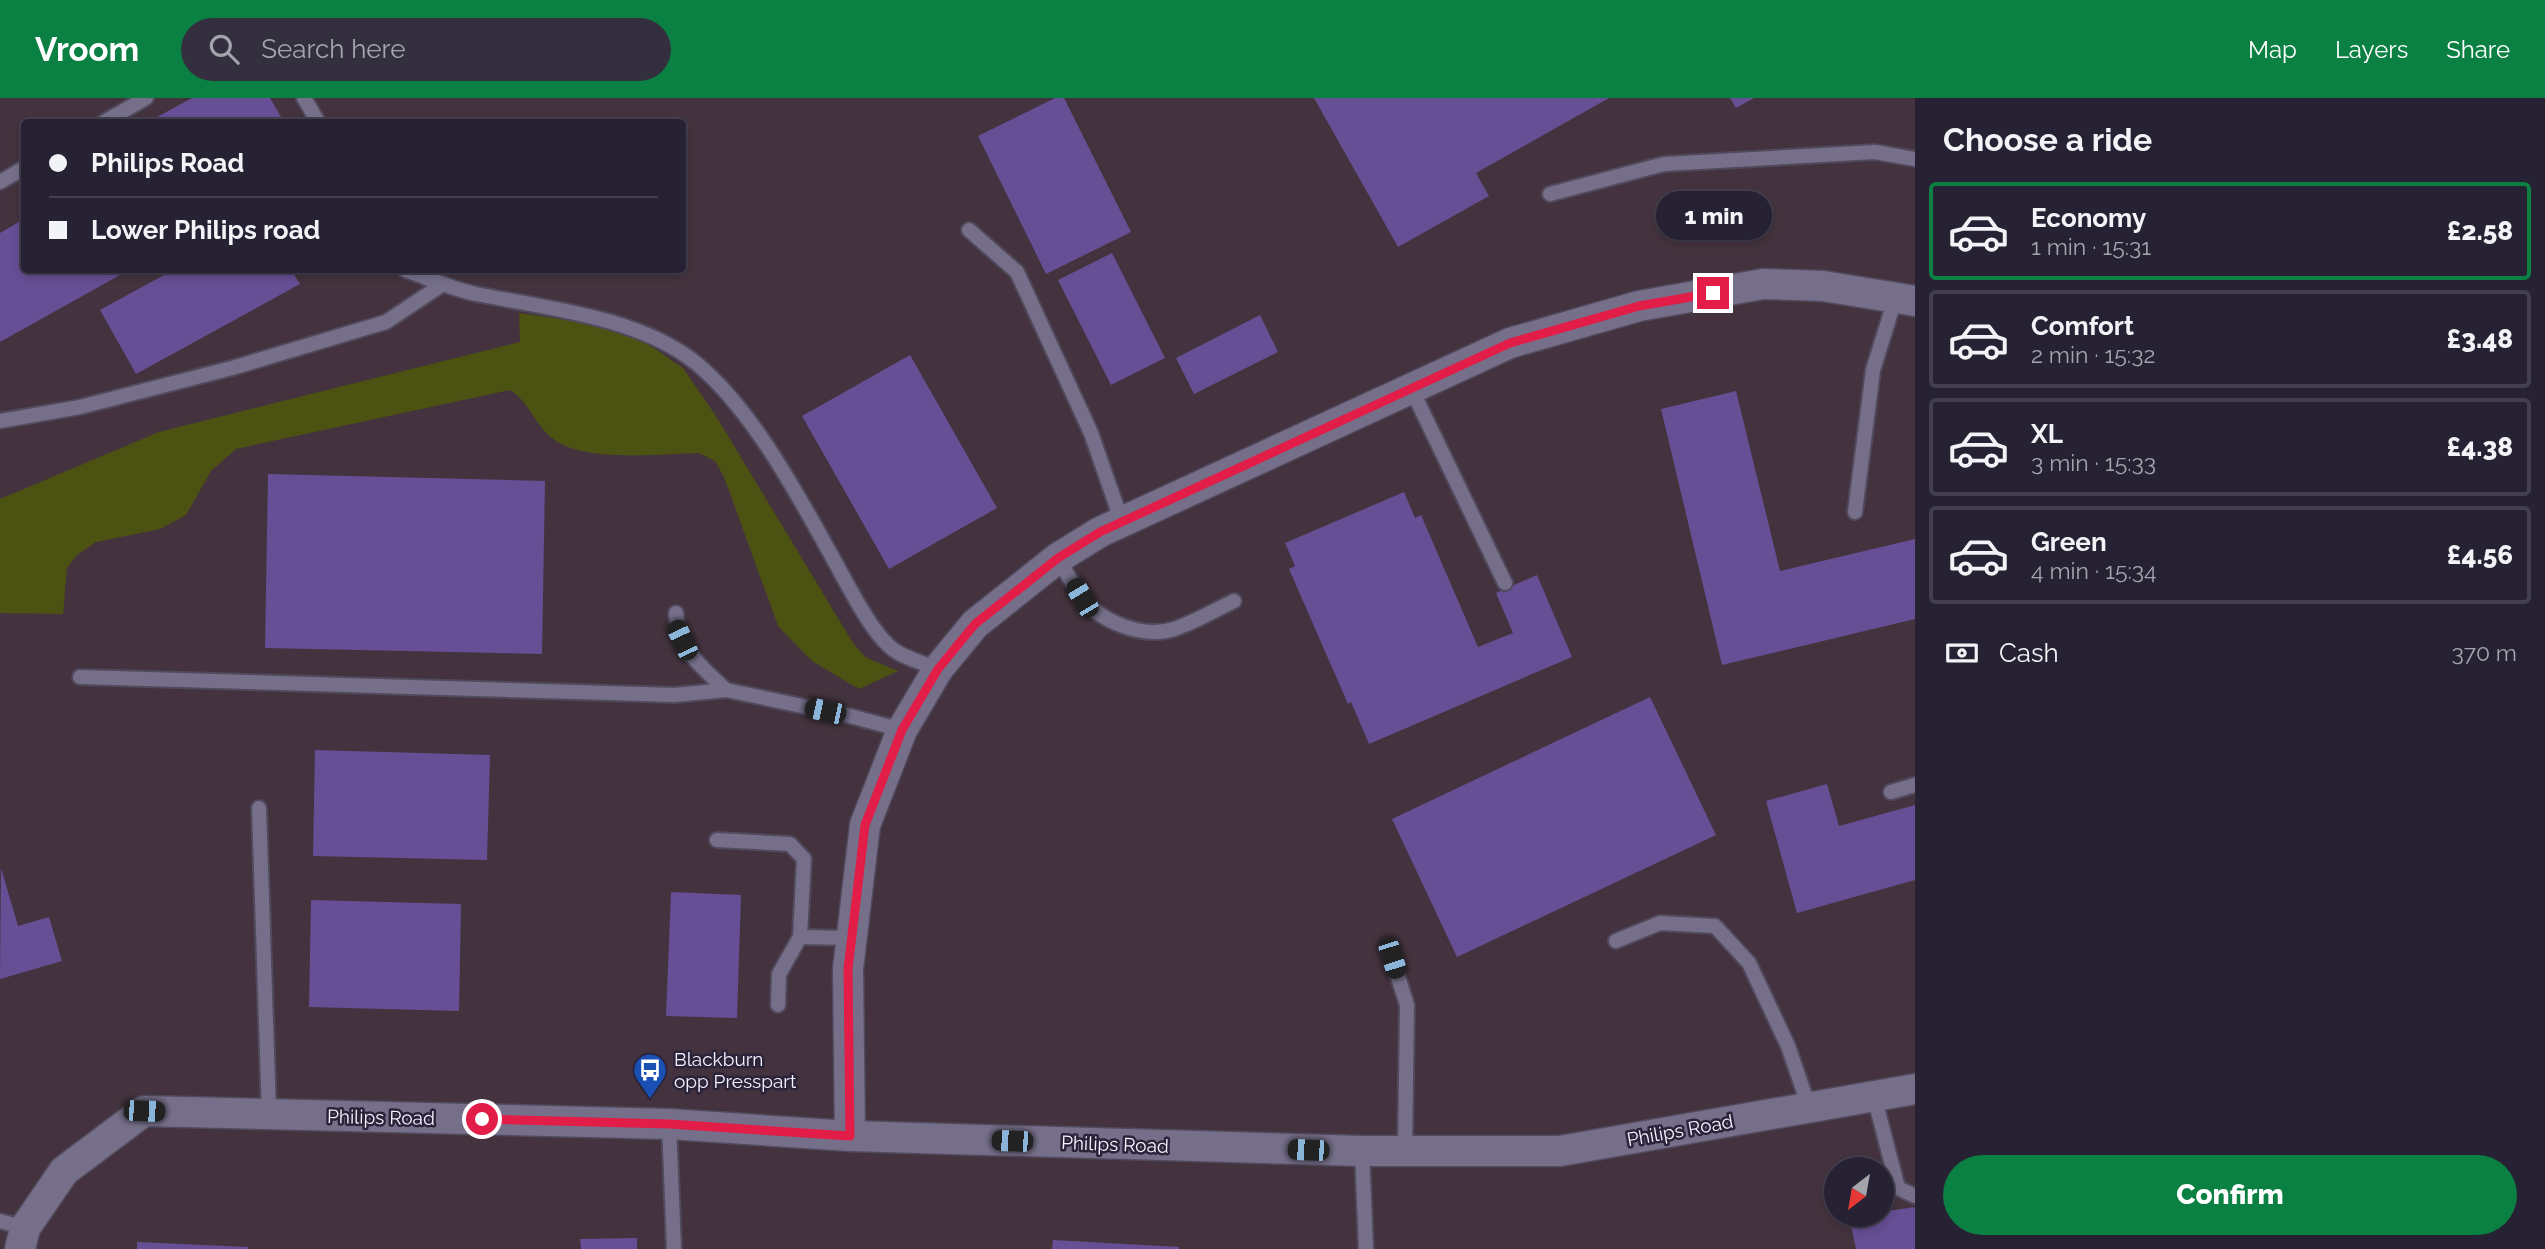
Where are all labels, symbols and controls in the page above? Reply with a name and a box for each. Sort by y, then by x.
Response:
search box [181,18,671,81]
text: Vroom [35,30,139,69]
icon: search [205,30,243,68]
text: Search here [261,34,406,64]
text: Map [2248,35,2297,64]
text: Layers [2335,35,2408,64]
text: Share [2446,35,2510,64]
text: Choose a ride [1943,121,2152,158]
text: Philips Road [91,148,244,178]
callout: 1 min [1655,192,1771,240]
icon: car [1947,200,2010,263]
text: 1 min [1684,202,1744,229]
text: Economy [2031,203,2146,233]
text: Lower Philips road [91,215,320,245]
text: £2.58 [2447,216,2513,246]
text: 1 min · 15:31 [2031,233,2151,260]
route end [1697,277,1729,309]
icon: car [1947,308,2010,371]
text: Comfort [2031,311,2134,341]
text: £3.48 [2447,324,2513,354]
text: 2 min · 15:32 [2031,341,2155,368]
icon: car [1947,416,2010,479]
text: XL [2031,419,2063,449]
text: £4.38 [2447,432,2513,462]
text: 3 min · 15:33 [2031,449,2156,476]
icon: car [1947,524,2010,587]
text: Green [2031,527,2107,557]
text: £4.56 [2447,540,2513,570]
text: 4 min · 15:34 [2031,557,2157,584]
car [1063,575,1102,621]
car [664,617,701,663]
icon: cash [1943,634,1981,672]
text: Cash [1999,638,2059,668]
text: 370 m [2452,639,2517,666]
car [803,696,848,726]
car [1376,935,1409,981]
place label: Blackburn opp Presspart [674,1048,797,1092]
bus stop icon: Blackburn opp Presspart [631,1051,669,1100]
car [123,1100,166,1122]
route start [466,1103,498,1135]
street label: Philips Road [327,1105,435,1129]
street label: Philips Road [1625,1110,1735,1150]
car [991,1130,1034,1152]
street label: Philips Road [1061,1131,1169,1157]
car [1287,1139,1330,1161]
button: Confirm [1943,1155,2517,1235]
north arrow [1824,1157,1894,1227]
map controls [1824,1157,1894,1227]

